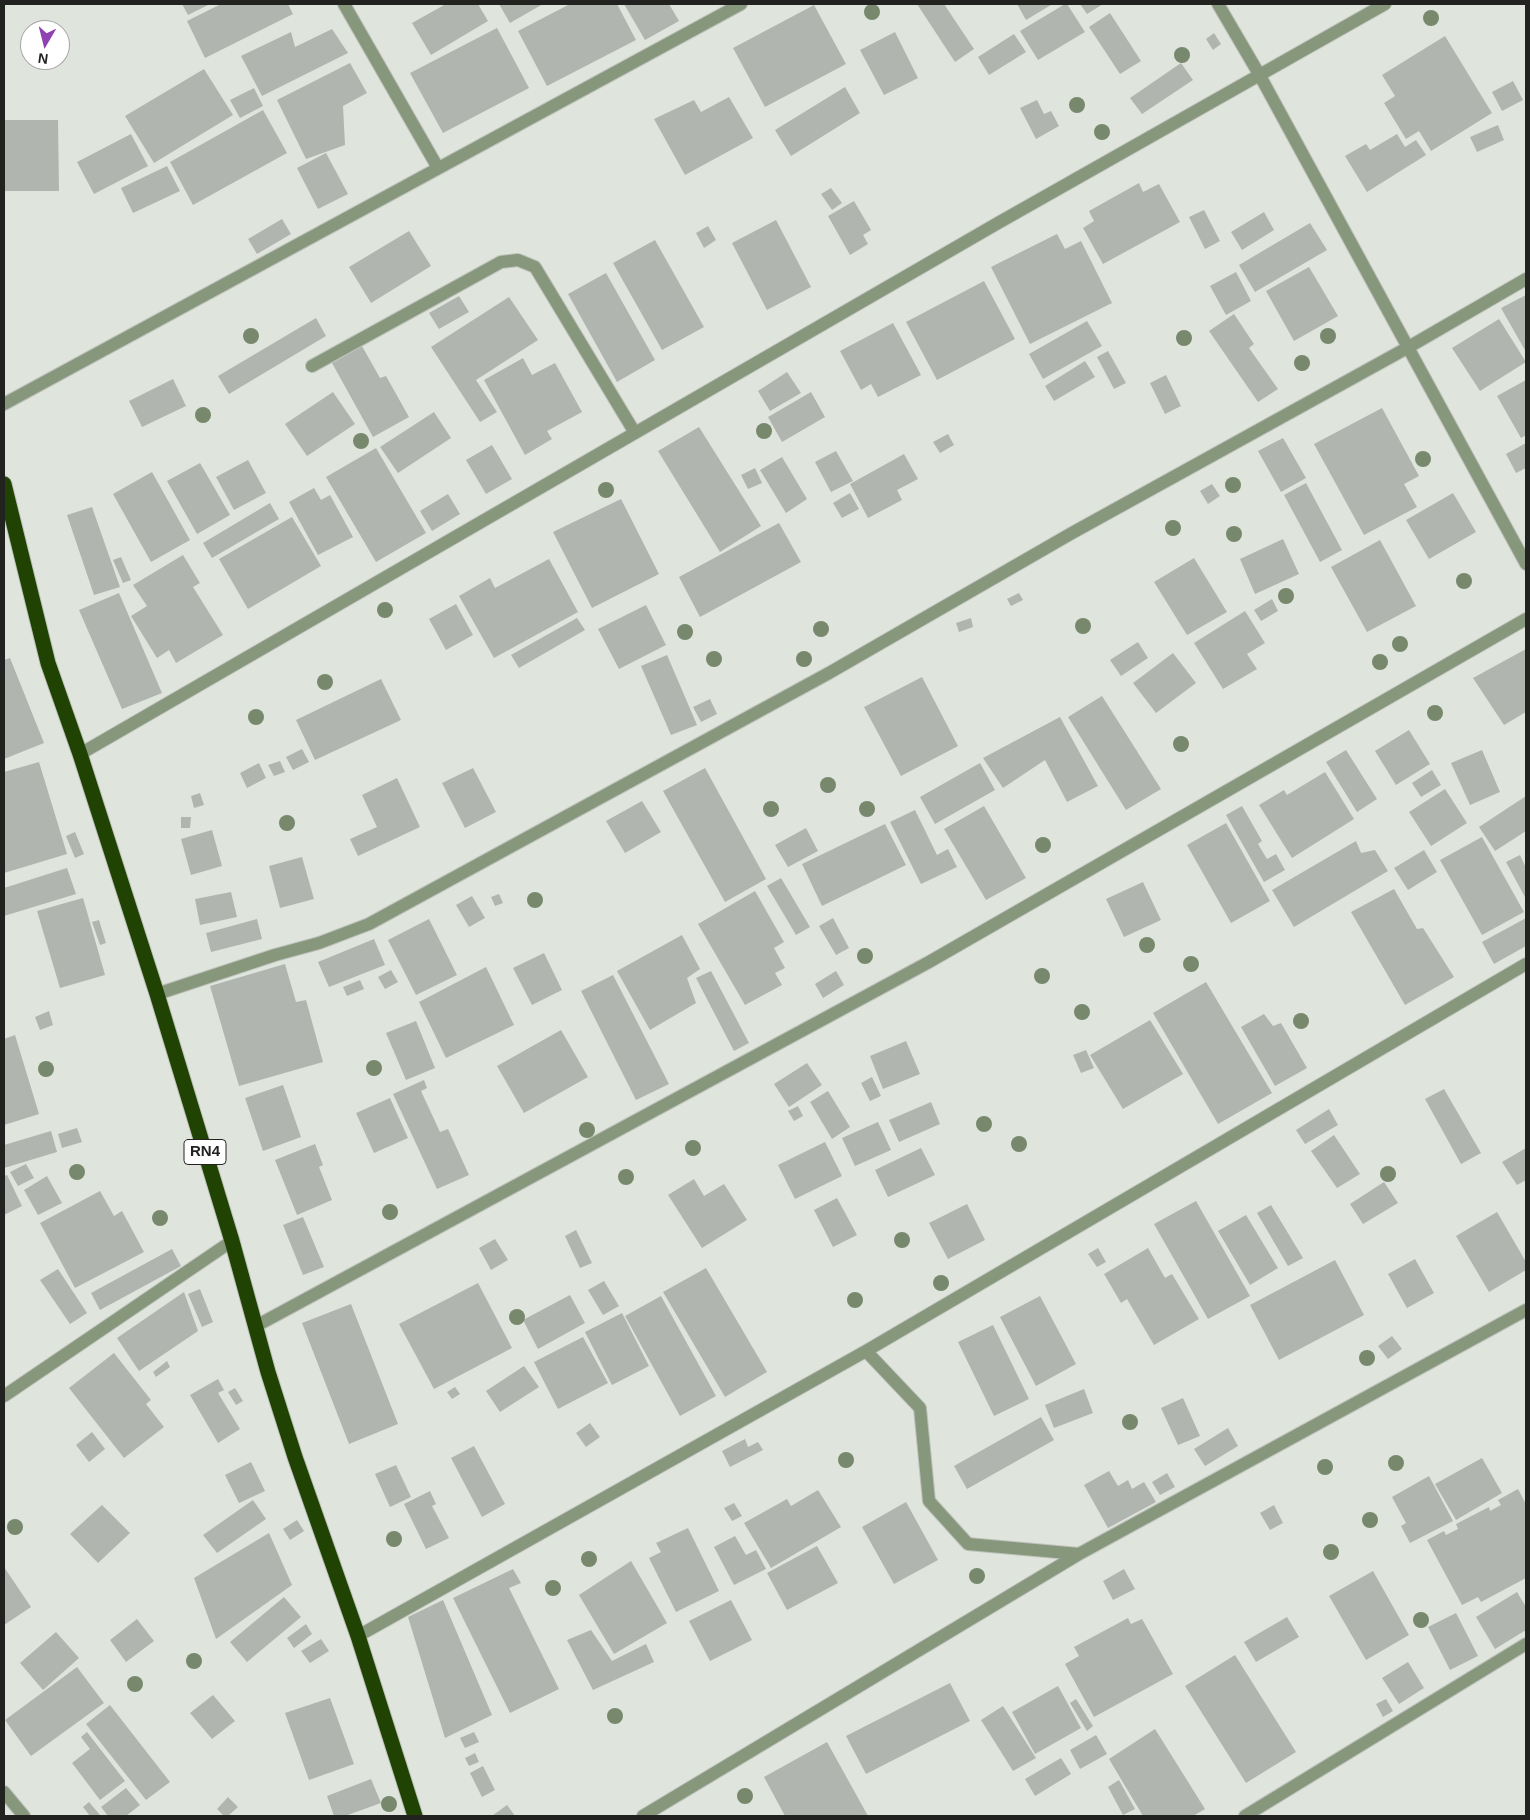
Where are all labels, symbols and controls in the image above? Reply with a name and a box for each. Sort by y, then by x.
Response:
north arrow [20,20,70,70]
text: N [37,50,49,67]
road number: RN4 [184,1140,226,1164]

